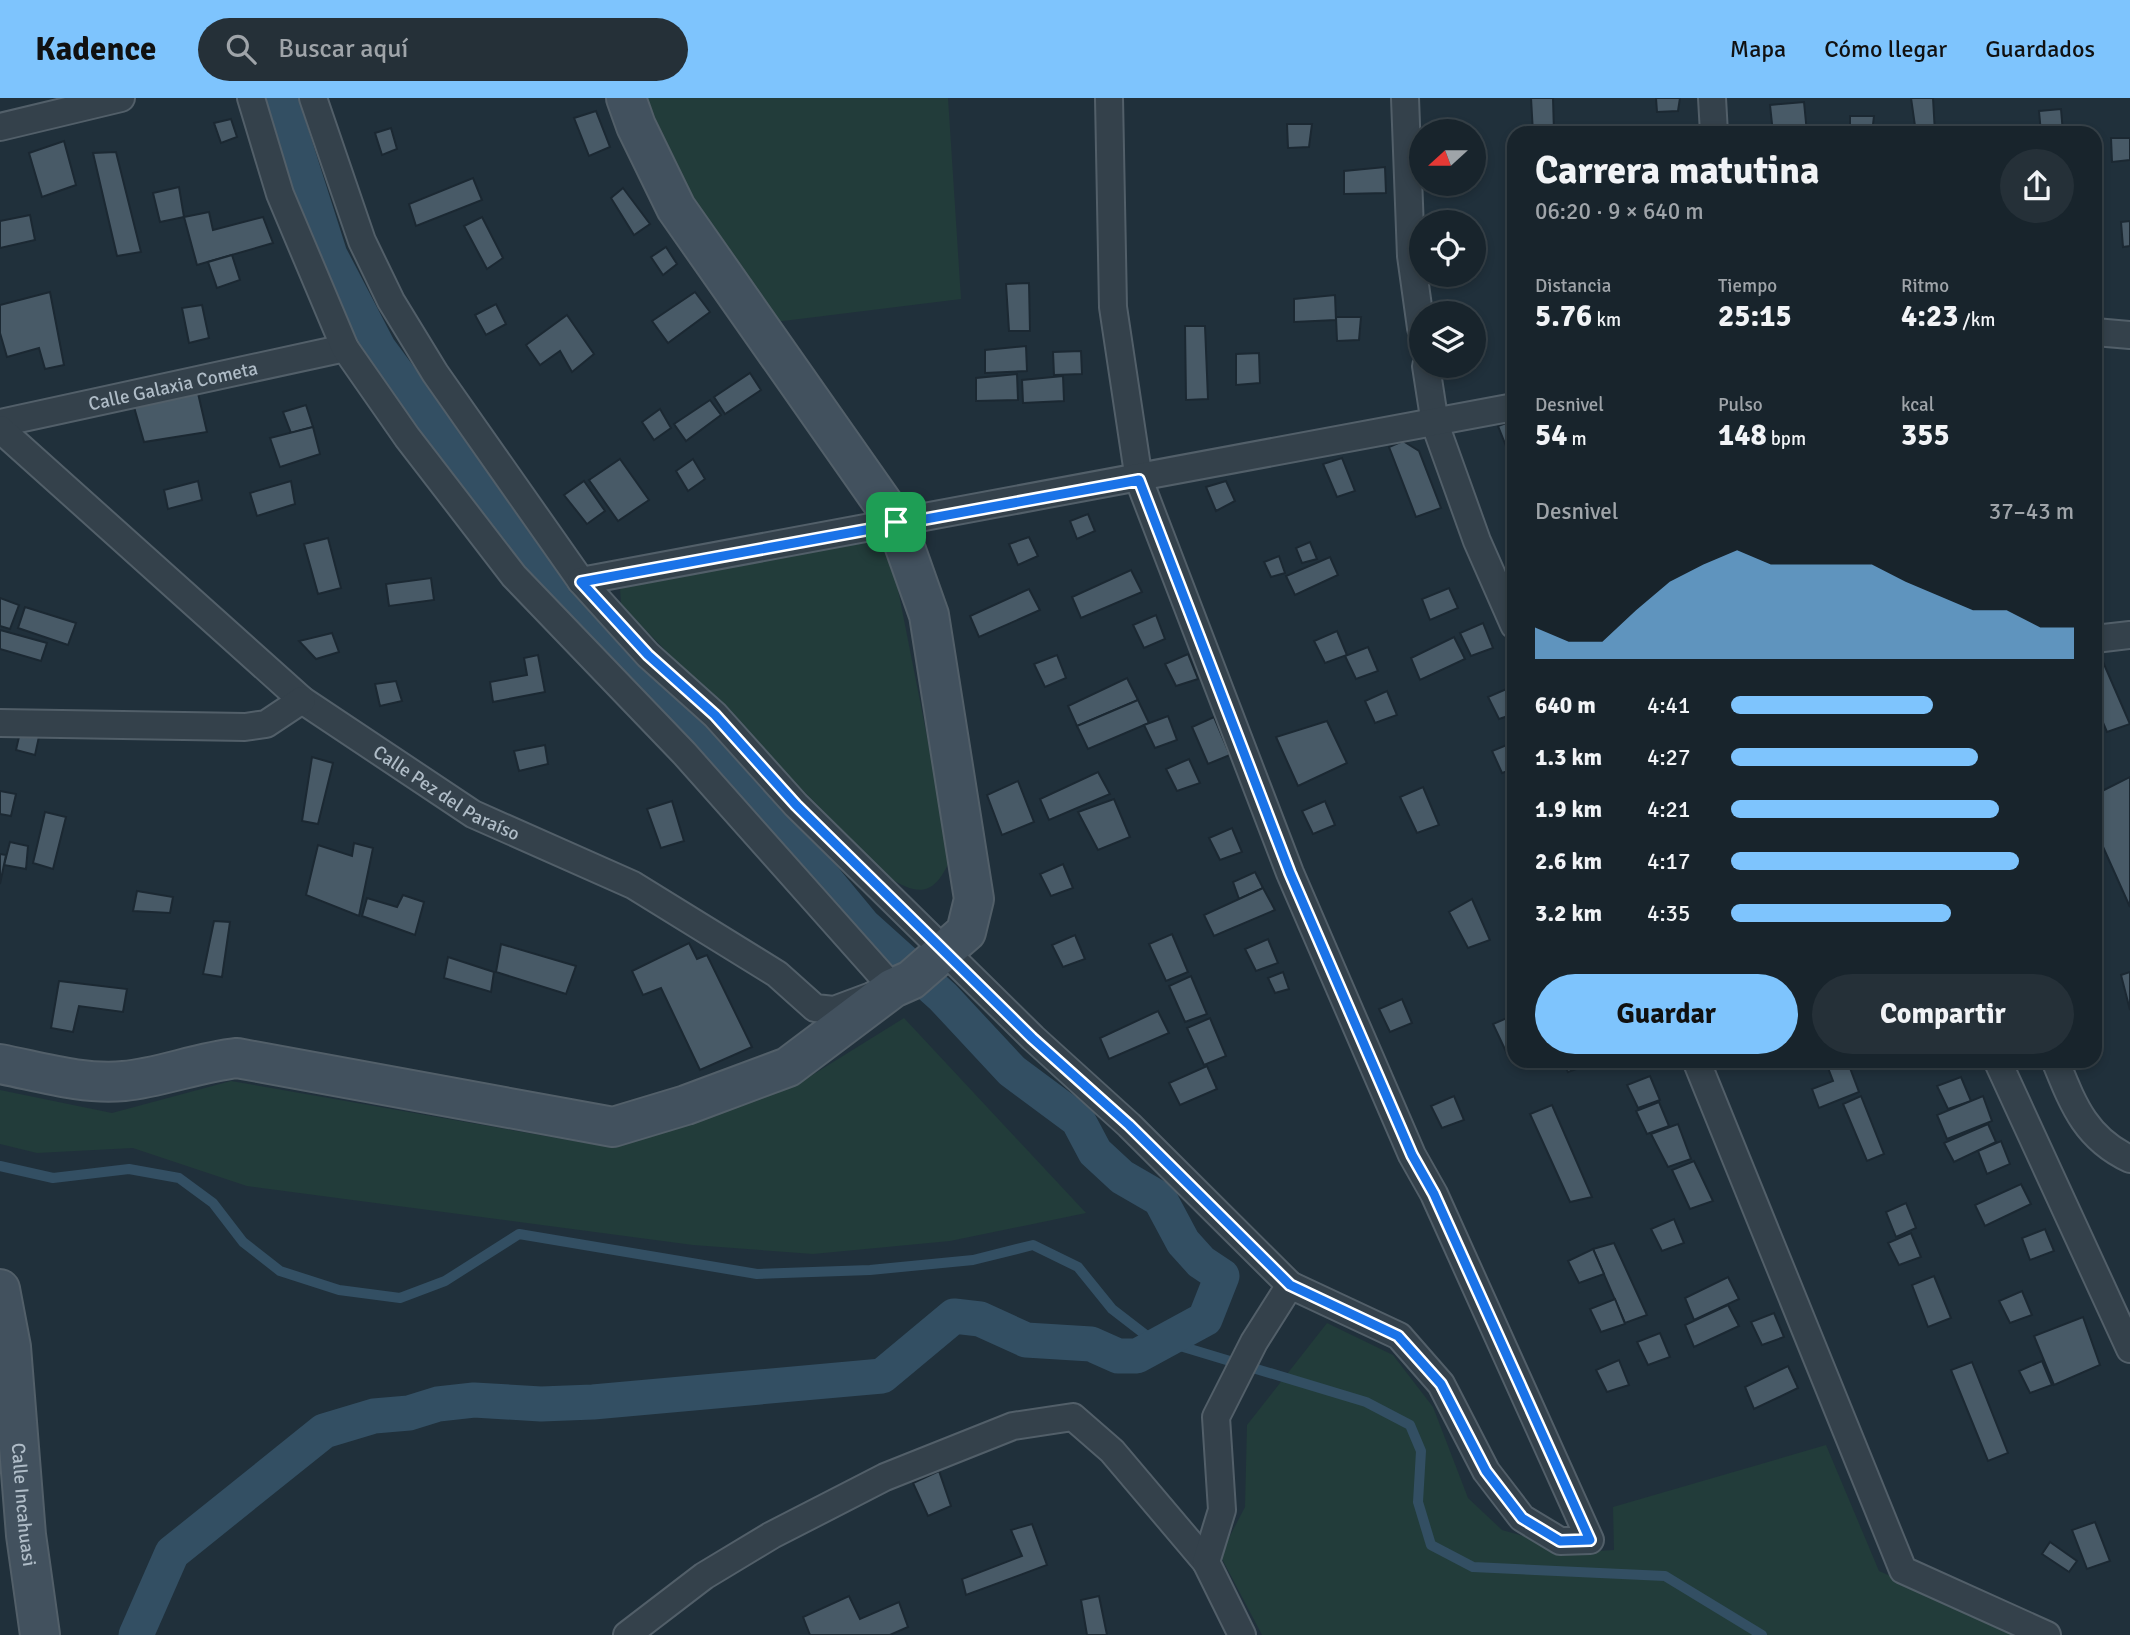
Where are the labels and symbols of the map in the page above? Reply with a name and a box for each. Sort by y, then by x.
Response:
north arrow [1409,119,1486,196]
street label: Calle Galaxia Cometa [86,356,260,416]
pin [866,492,926,552]
street label: Calle Pez del Paraíso [369,740,524,846]
street label: Calle Incahuasi [6,1442,41,1568]

